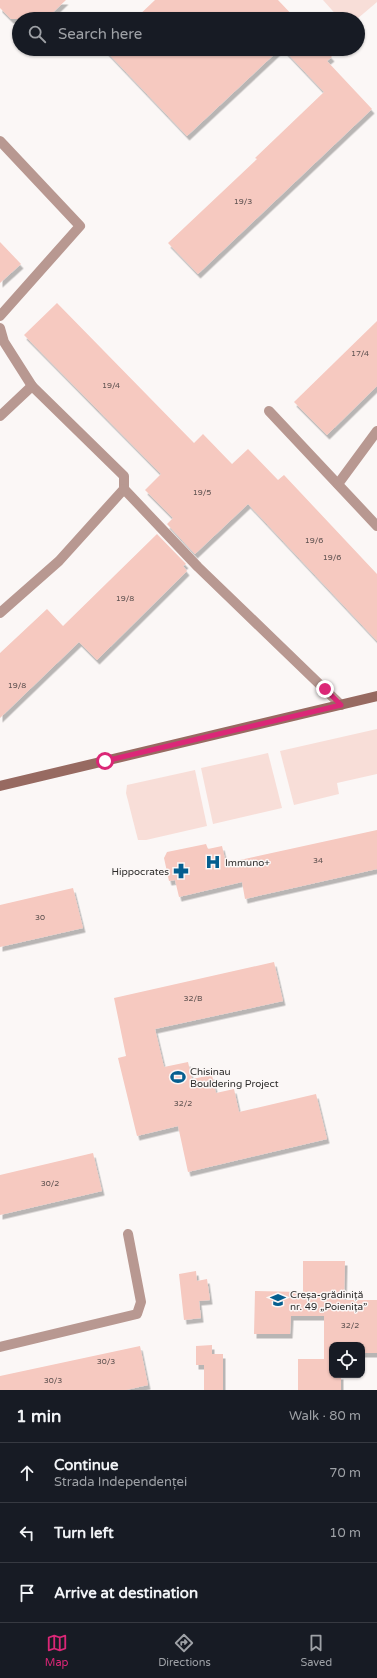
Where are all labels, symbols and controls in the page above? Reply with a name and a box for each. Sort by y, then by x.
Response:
search box [12,12,365,56]
icon: search [26,23,48,45]
text: Search here [58,25,142,43]
house number: 19/3 [234,197,252,206]
house number: 17/4 [351,349,369,358]
house number: 19/4 [102,381,120,390]
house number: 19/5 [193,488,211,497]
house number: 19/6 [305,536,323,545]
house number: 19/6 [323,553,341,562]
house number: 19/8 [116,594,134,603]
route end [316,680,334,698]
house number: 19/8 [8,681,26,690]
route start [96,752,114,770]
hospital icon: Immuno+ [204,853,222,871]
house number: 34 [313,856,323,865]
place label: Immuno+ [225,857,270,869]
pharmacy icon: Hippocrates [172,862,190,880]
place label: Hippocrates [111,866,169,878]
house number: 30 [35,913,45,922]
house number: 32/B [183,994,203,1003]
place label: Chisinau Bouldering Project [190,1066,279,1090]
sports icon: Chisinau Bouldering Project [169,1068,187,1086]
house number: 32/2 [174,1099,192,1108]
house number: 30/2 [41,1179,59,1188]
place label: Creșa-grădiniță nr. 49 „Poienița” [290,1289,367,1313]
school or university icon: Creșa-grădiniță nr. 49 „Poienița” [269,1291,287,1309]
house number: 32/2 [341,1321,359,1330]
map controls [329,1342,365,1378]
button: locate [329,1342,365,1378]
house number: 30/3 [97,1357,115,1366]
house number: 30/3 [44,1376,62,1385]
text: 1 min [16,1406,61,1427]
text: Walk · 80 m [289,1408,361,1424]
text: Continue [54,1456,118,1474]
icon: ahead [16,1462,38,1484]
text: 70 m [329,1465,361,1481]
text: Strada Independenței [54,1474,187,1490]
icon: left [16,1522,38,1544]
text: Turn left [54,1524,114,1542]
text: 10 m [329,1525,361,1541]
icon: arrive [16,1582,38,1604]
text: Arrive at destination [54,1584,198,1602]
tab: Map [45,1632,69,1669]
tab: Directions [158,1632,211,1669]
tab: Saved [300,1632,332,1669]

